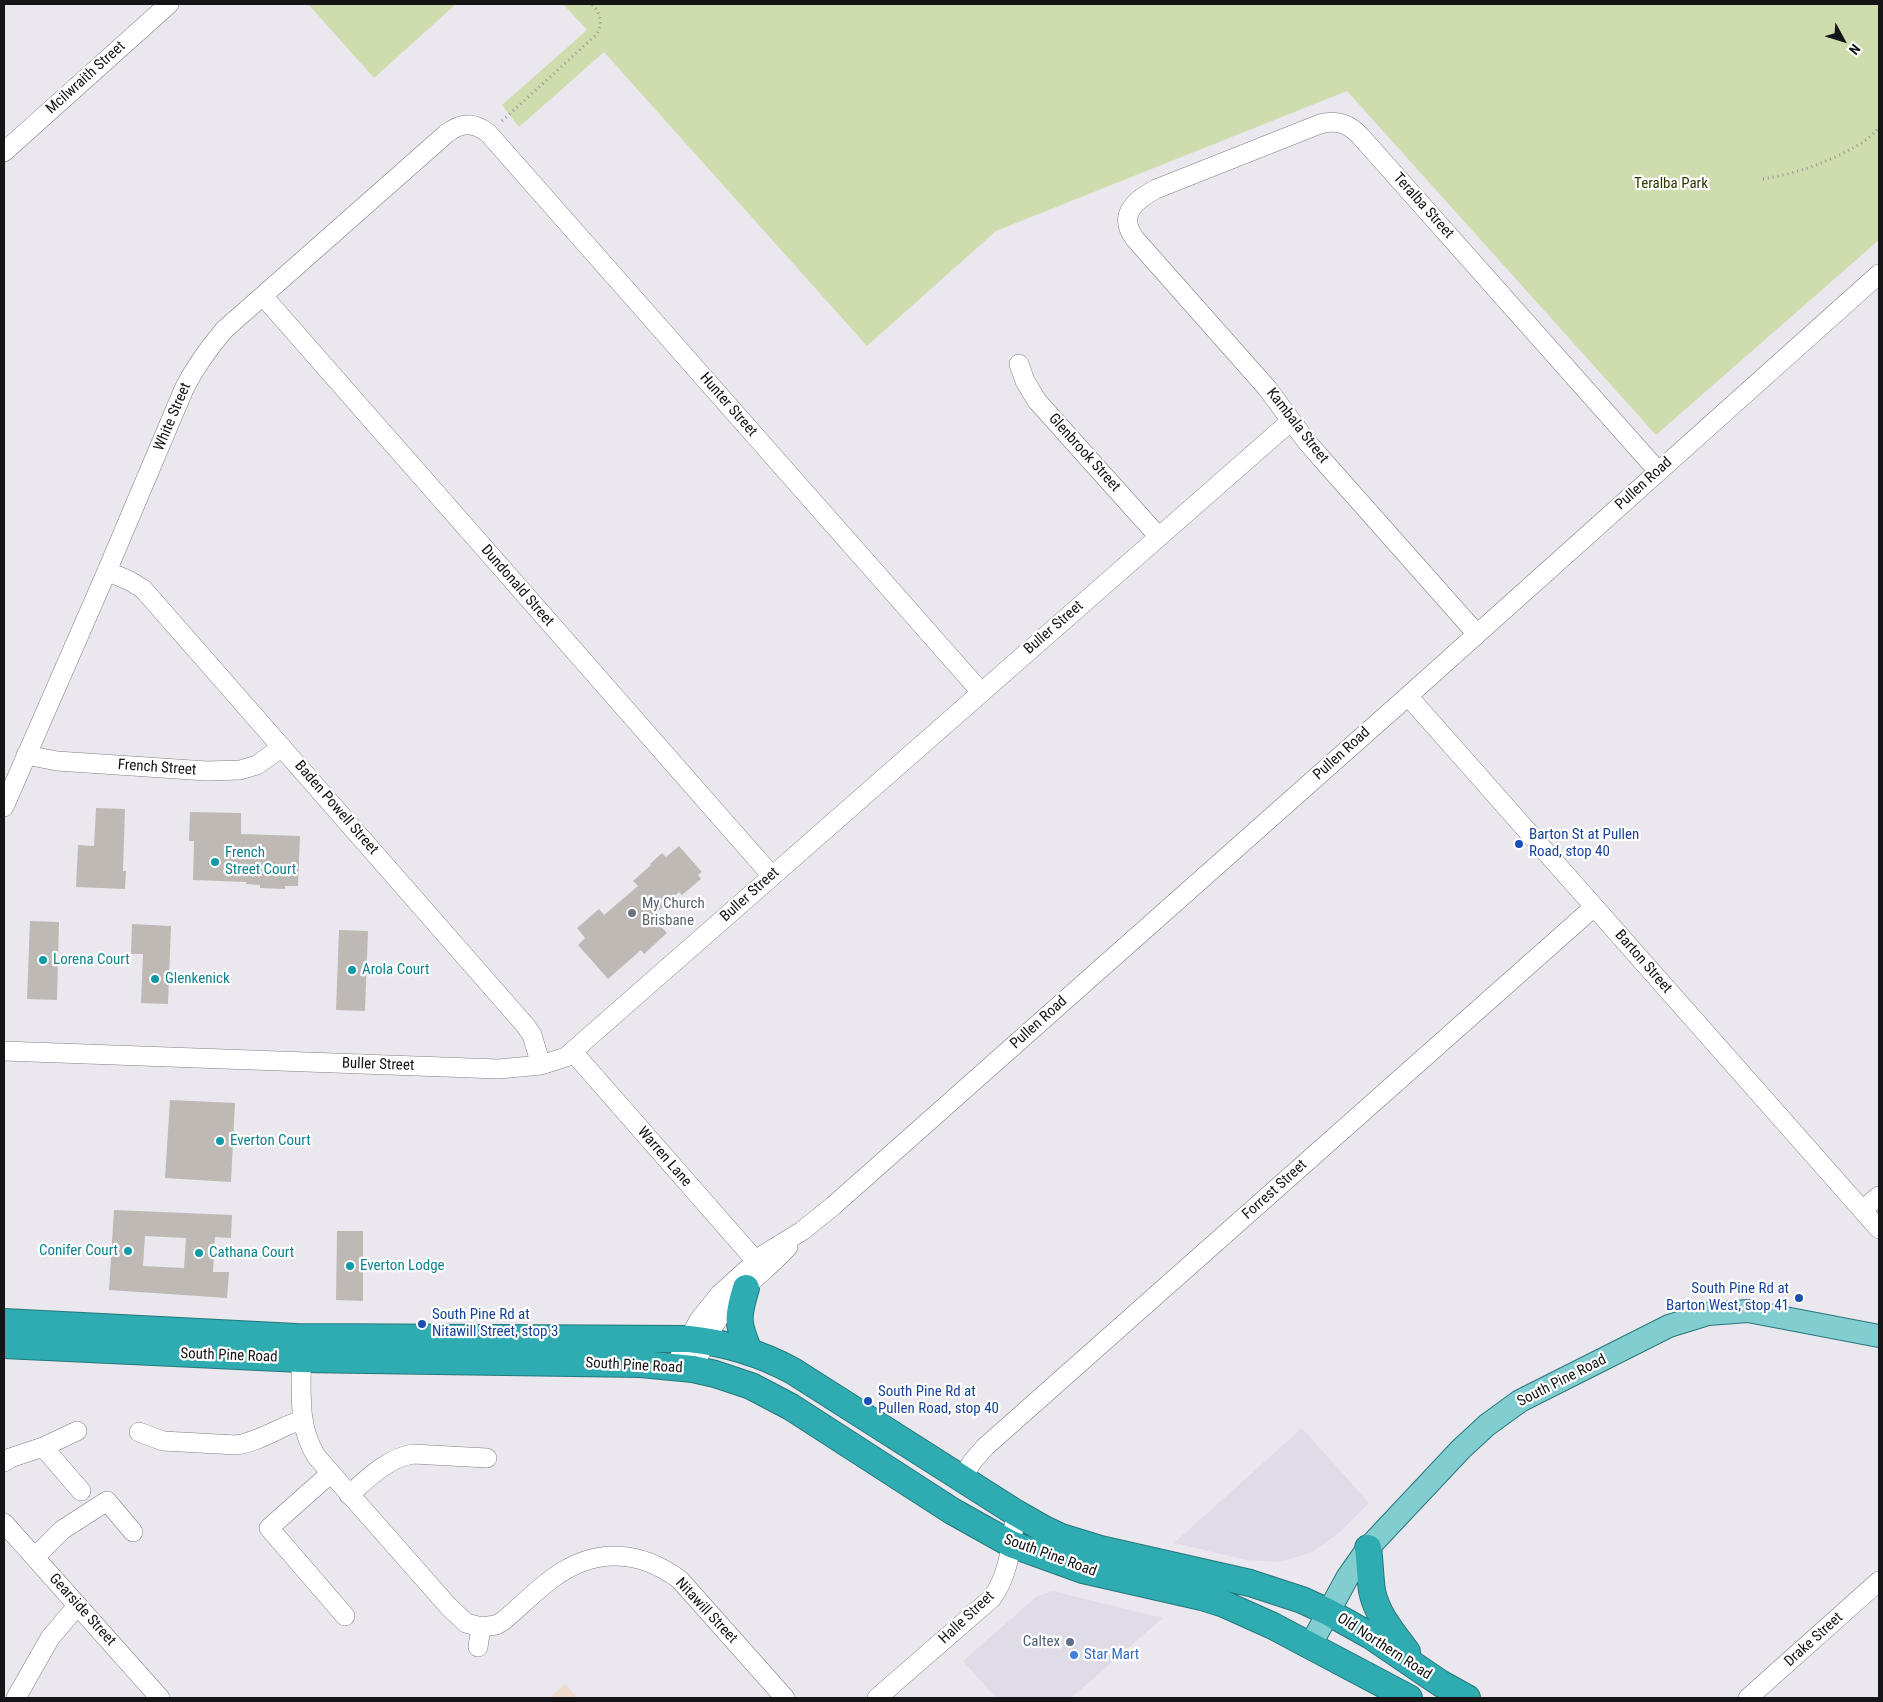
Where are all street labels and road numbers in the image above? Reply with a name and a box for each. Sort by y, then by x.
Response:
street label: Mcilwraith Street [43,38,129,118]
street label: Teralba Street [1389,169,1457,243]
street label: Hunter Street [695,369,761,441]
street label: White Street [151,380,195,454]
street label: Kambala Street [1262,385,1332,467]
street label: Glenbrook Street [1044,410,1124,496]
street label: Pullen Road [1612,454,1676,514]
street label: Dundonald Street [477,542,557,630]
street label: Buller Street [1021,597,1087,659]
street label: Pullen Road [1310,724,1374,784]
street label: French Street [117,756,197,780]
street label: Baden Powell Street [290,757,382,859]
street label: Buller Street [717,864,783,926]
street label: Barton Street [1611,927,1675,997]
street label: Pullen Road [1007,993,1071,1053]
street label: Buller Street [341,1055,415,1075]
street label: Warren Lane [633,1123,695,1191]
street label: Forrest Street [1239,1156,1311,1224]
street label: South Pine Road [180,1345,278,1367]
street label: South Pine Road [1515,1351,1609,1411]
street label: South Pine Road [585,1354,683,1378]
street label: South Pine Road [1001,1531,1099,1581]
street label: Gearside Street [45,1570,119,1650]
street label: Nitawill Street [671,1575,741,1647]
street label: Halle Street [936,1588,998,1648]
street label: Drake Street [1781,1609,1847,1671]
street label: Old Northern Road [1333,1610,1435,1684]

